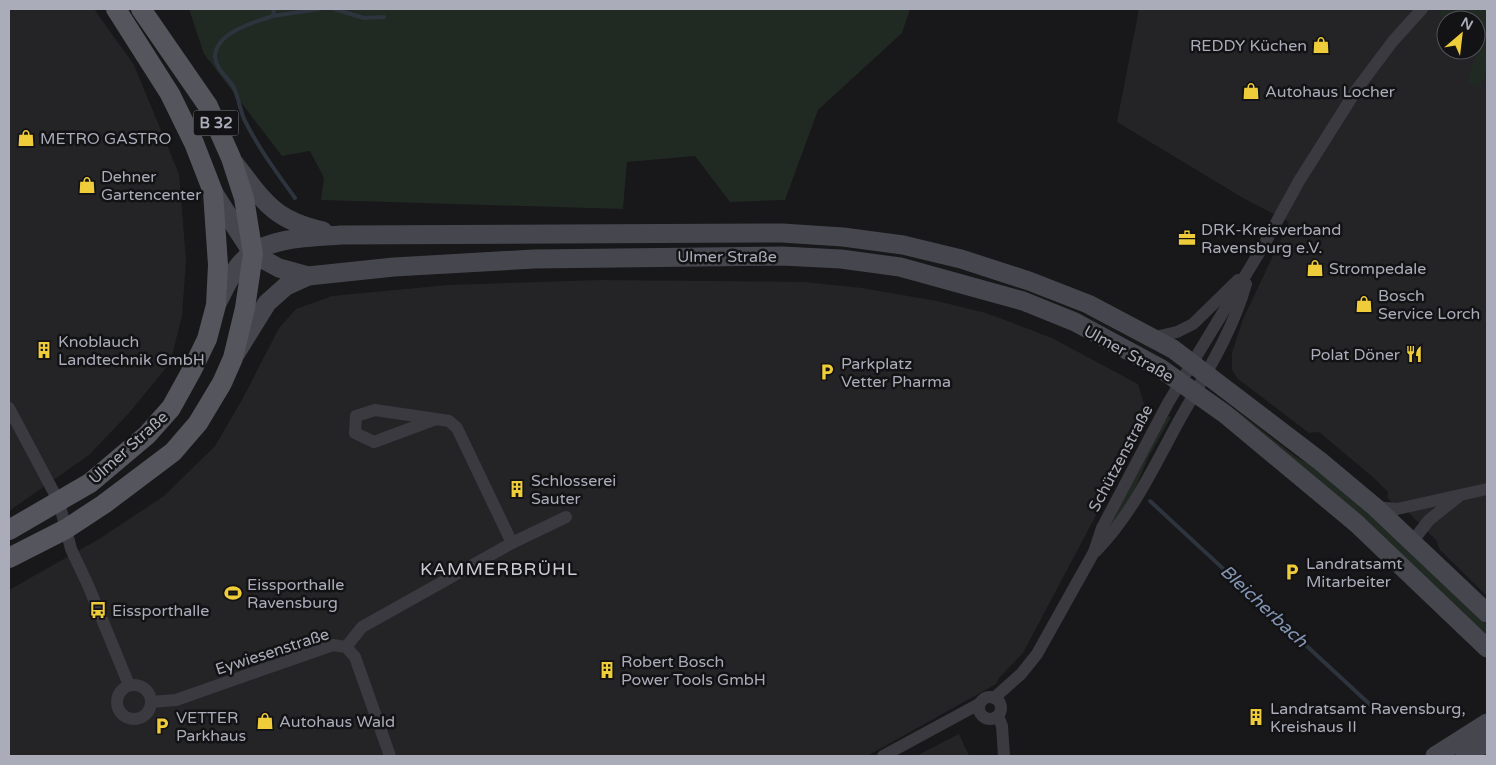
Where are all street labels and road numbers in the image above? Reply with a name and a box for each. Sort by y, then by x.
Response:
road number: B 32 [194,110,238,136]
street label: Ulmer Straße [677,247,777,267]
street label: Ulmer Straße [1080,321,1177,387]
street label: Schützenstraße [1084,402,1157,515]
street label: Ulmer Straße [85,407,172,488]
street label: Eywiesenstraße [213,624,332,680]

